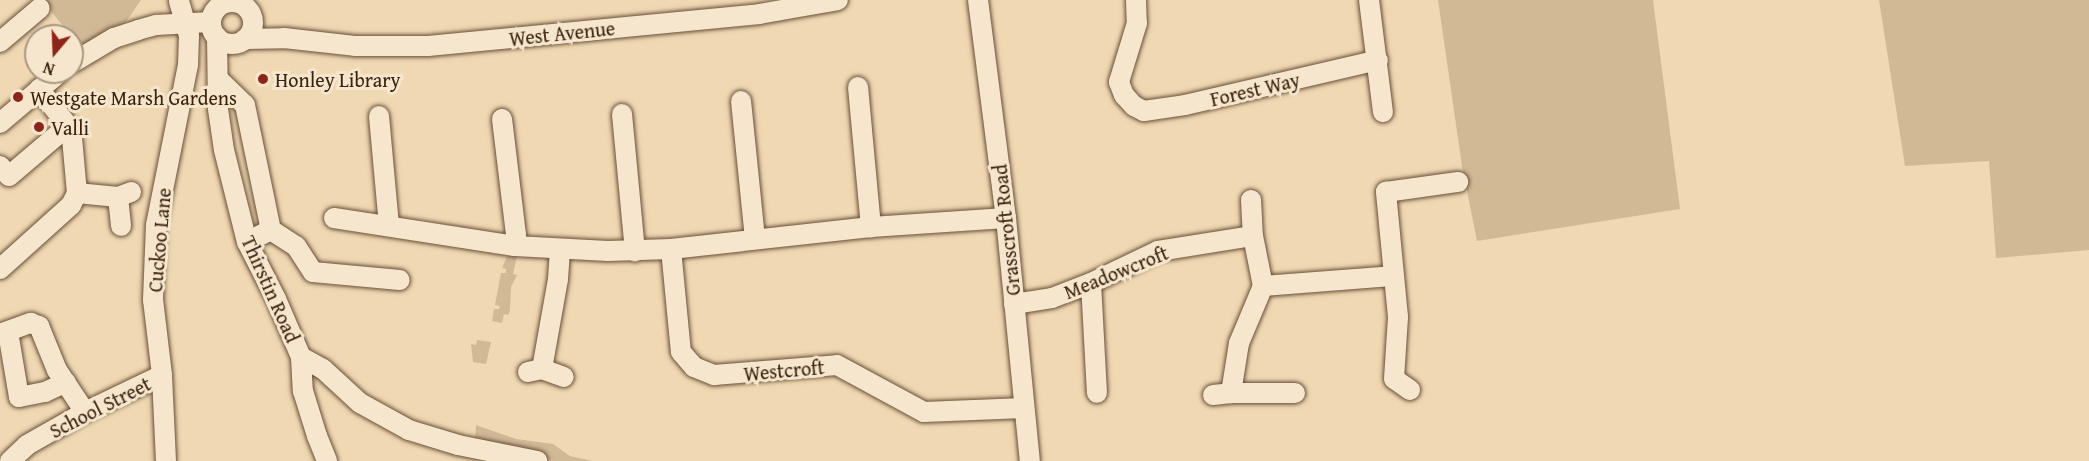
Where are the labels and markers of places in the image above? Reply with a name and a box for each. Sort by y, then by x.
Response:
place label: Honley Library [275,67,400,91]
marker: Honley Library [256,72,270,86]
place label: Westgate Marsh Gardens [30,85,237,109]
marker: Westgate Marsh Gardens [11,90,25,104]
place label: Valli [51,115,89,139]
marker: Valli [32,120,46,134]

